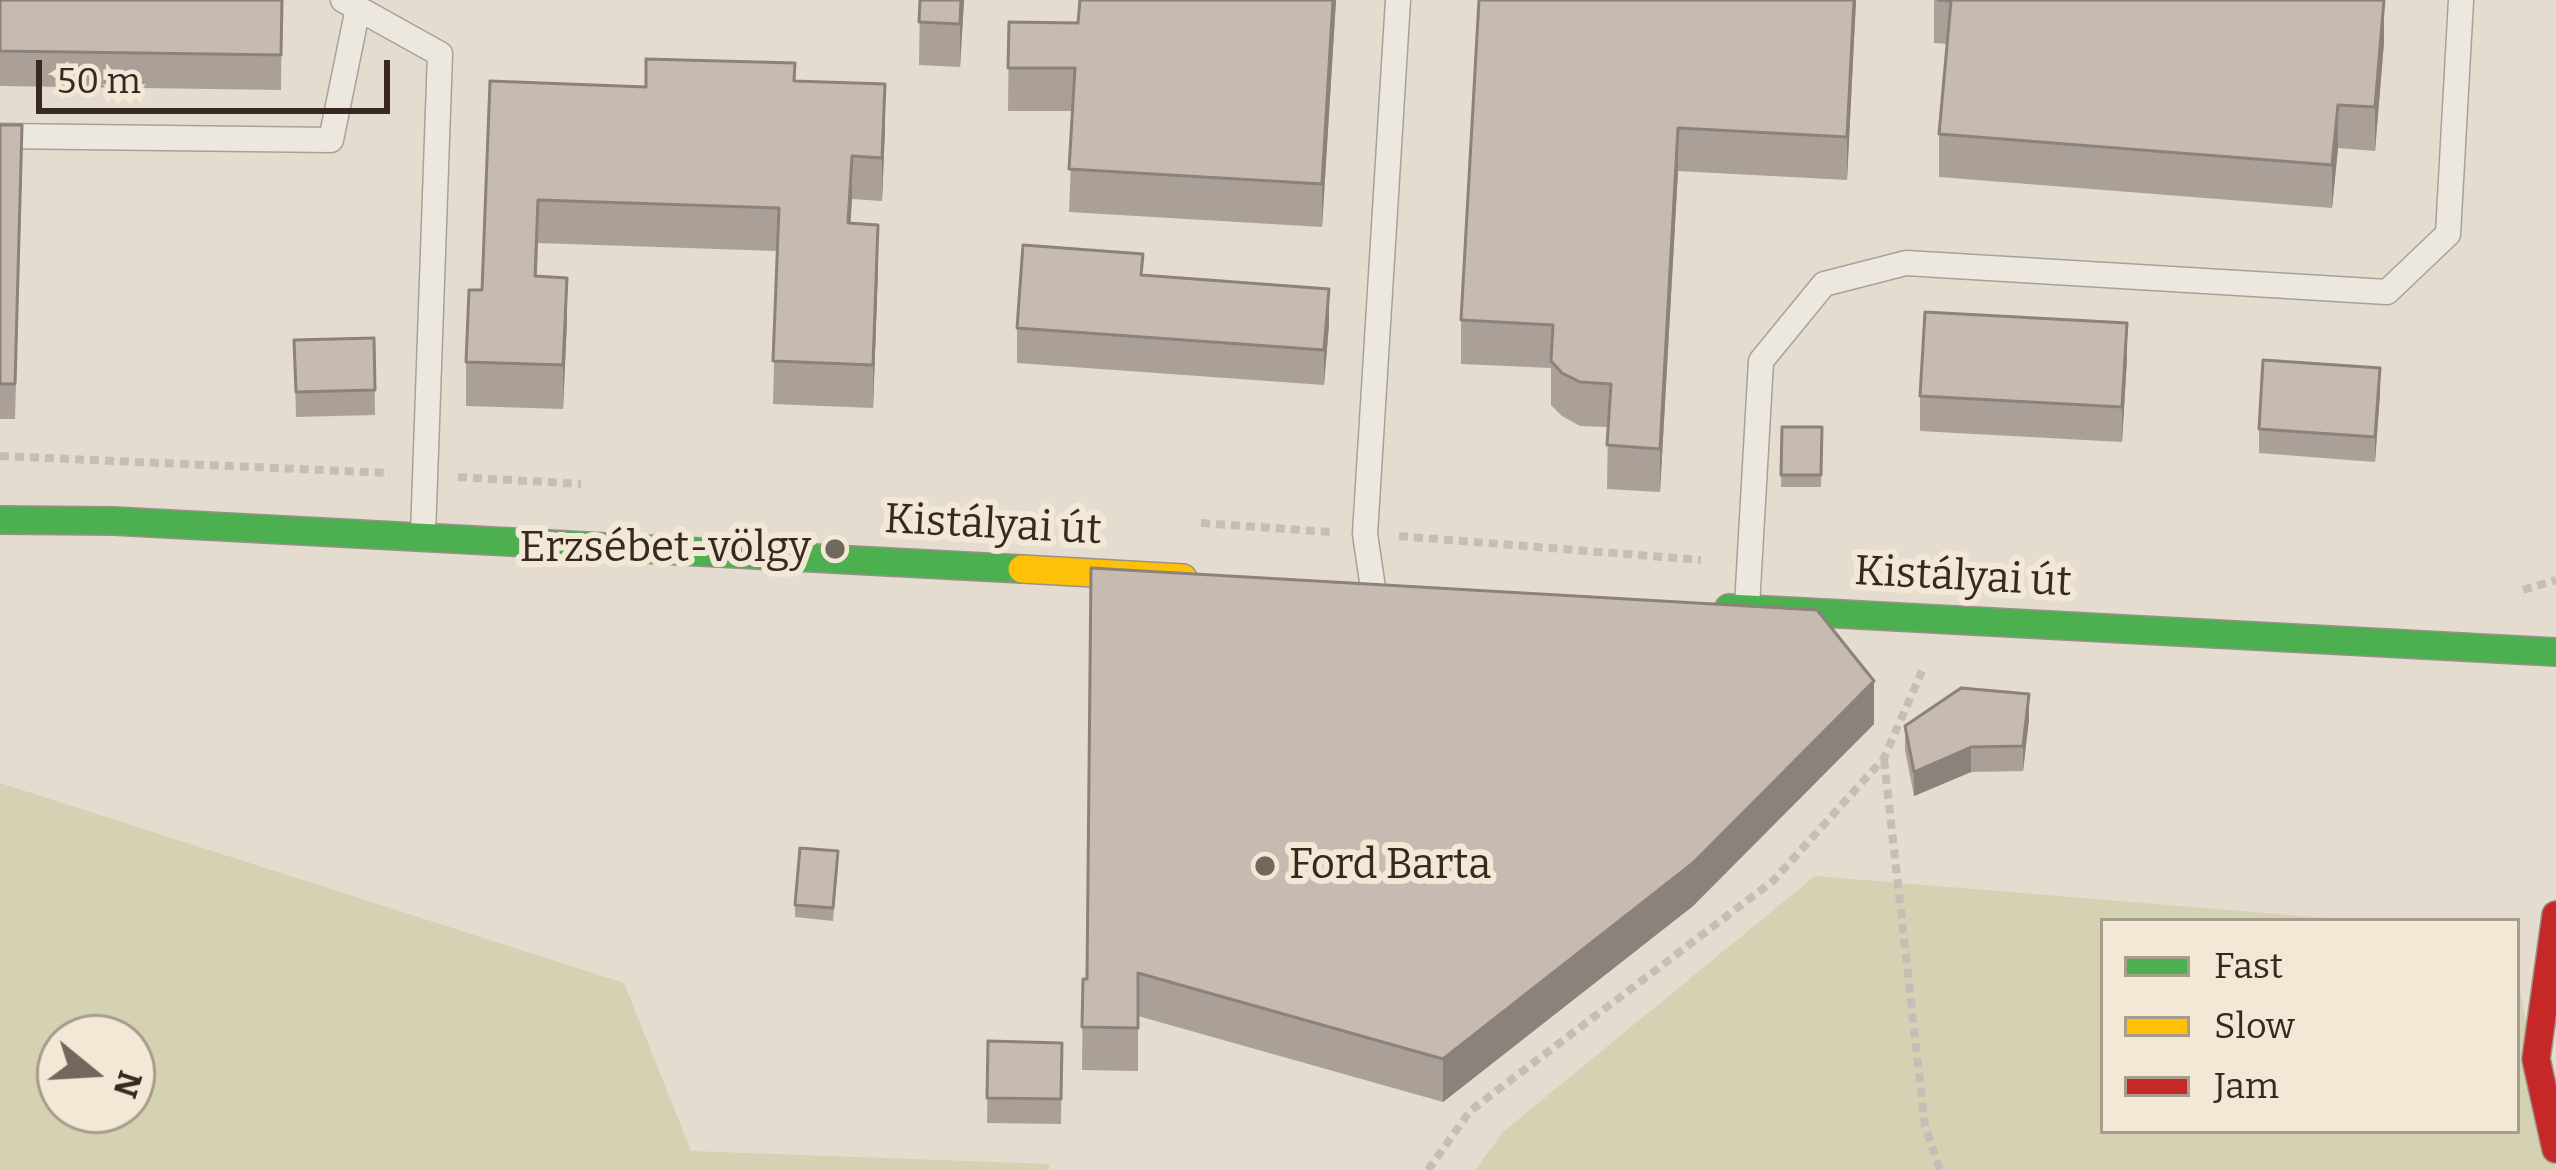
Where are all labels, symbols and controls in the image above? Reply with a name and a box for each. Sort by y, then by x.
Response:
scale bar [42,36,396,110]
text: 50 m [57,59,141,103]
street label: Kistályai út [883,495,1103,557]
place label: Erzsébet-völgy [520,524,811,574]
marker: Erzsébet-völgy [822,536,848,562]
street label: Kistályai út [1853,547,2073,609]
place label: Ford Barta [1289,841,1491,891]
marker: Ford Barta [1252,853,1278,879]
legend [2100,918,2520,1134]
text: Fast [2214,944,2283,988]
text: Slow [2214,1004,2295,1048]
north arrow [36,1014,156,1134]
text: Jam [2214,1064,2279,1108]
text: N [104,1066,150,1102]

